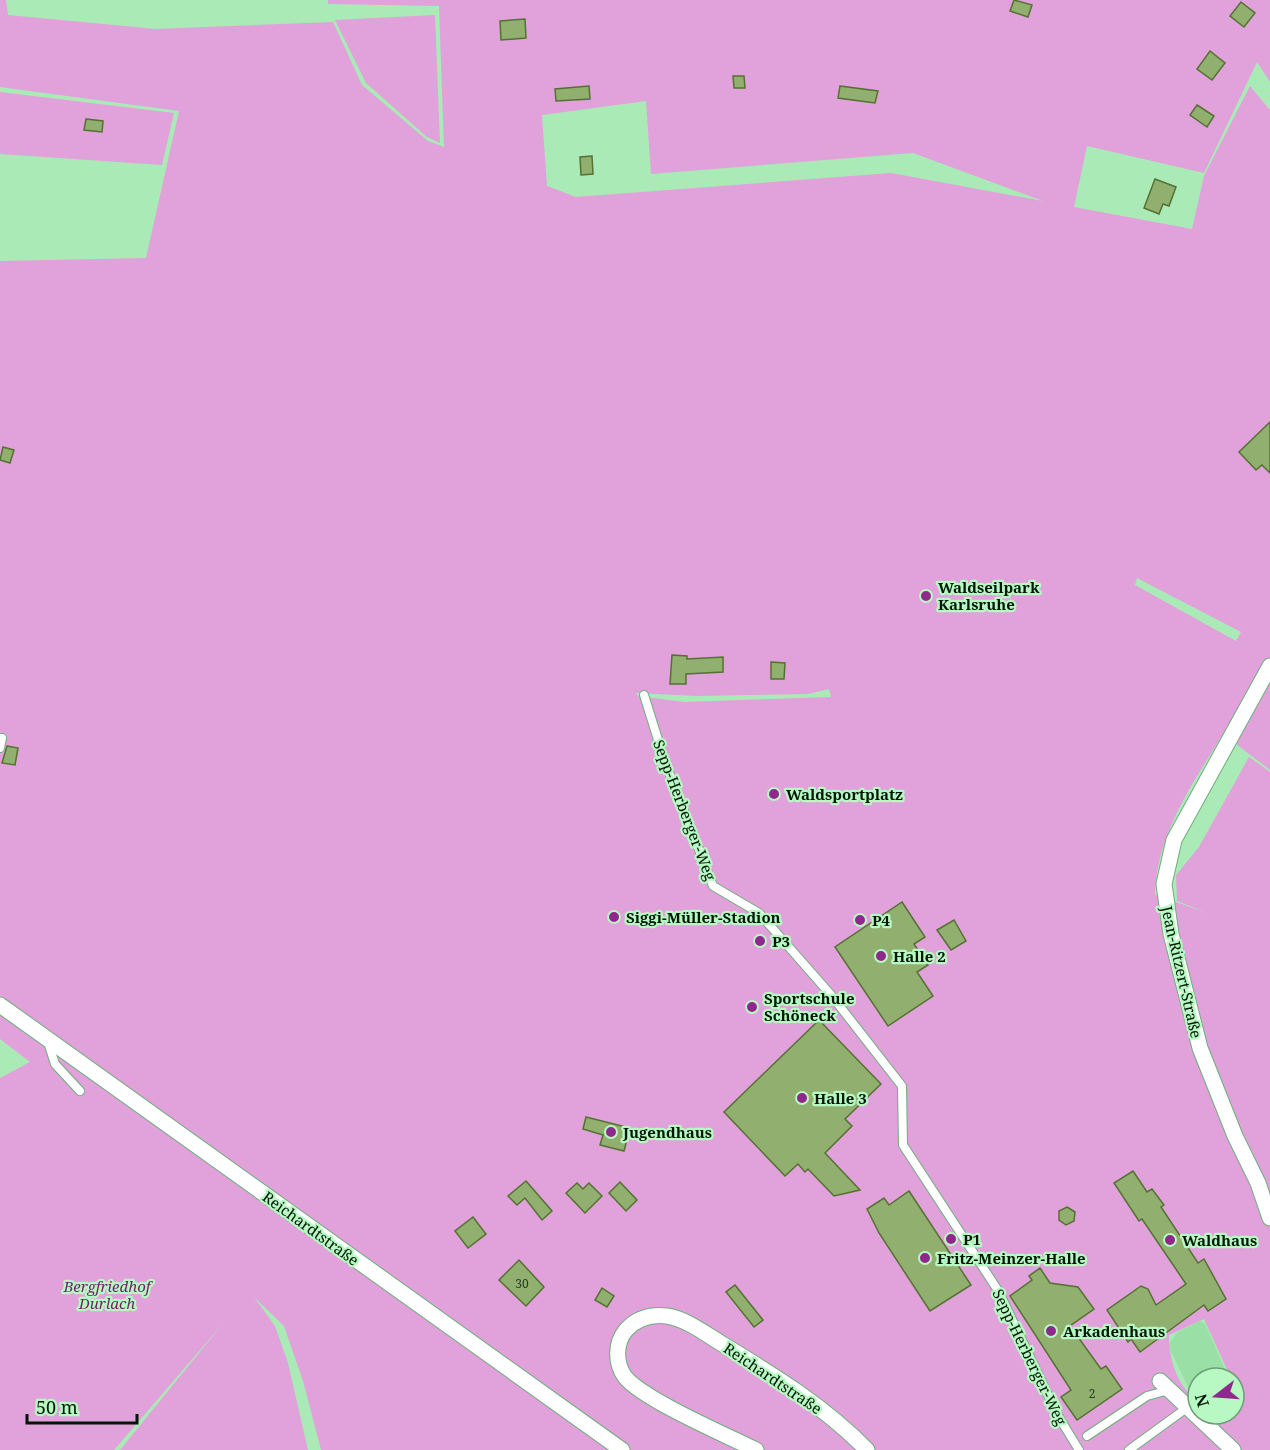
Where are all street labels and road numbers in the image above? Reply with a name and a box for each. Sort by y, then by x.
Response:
street label: Sepp-Herberger-Weg [649,737,721,883]
street label: Jean-Ritzert-Straße [1157,903,1207,1040]
street label: Reichardtstraße [259,1186,363,1270]
street label: Sepp-Herberger-Weg [988,1286,1072,1428]
street label: Reichardtstraße [720,1338,826,1418]

